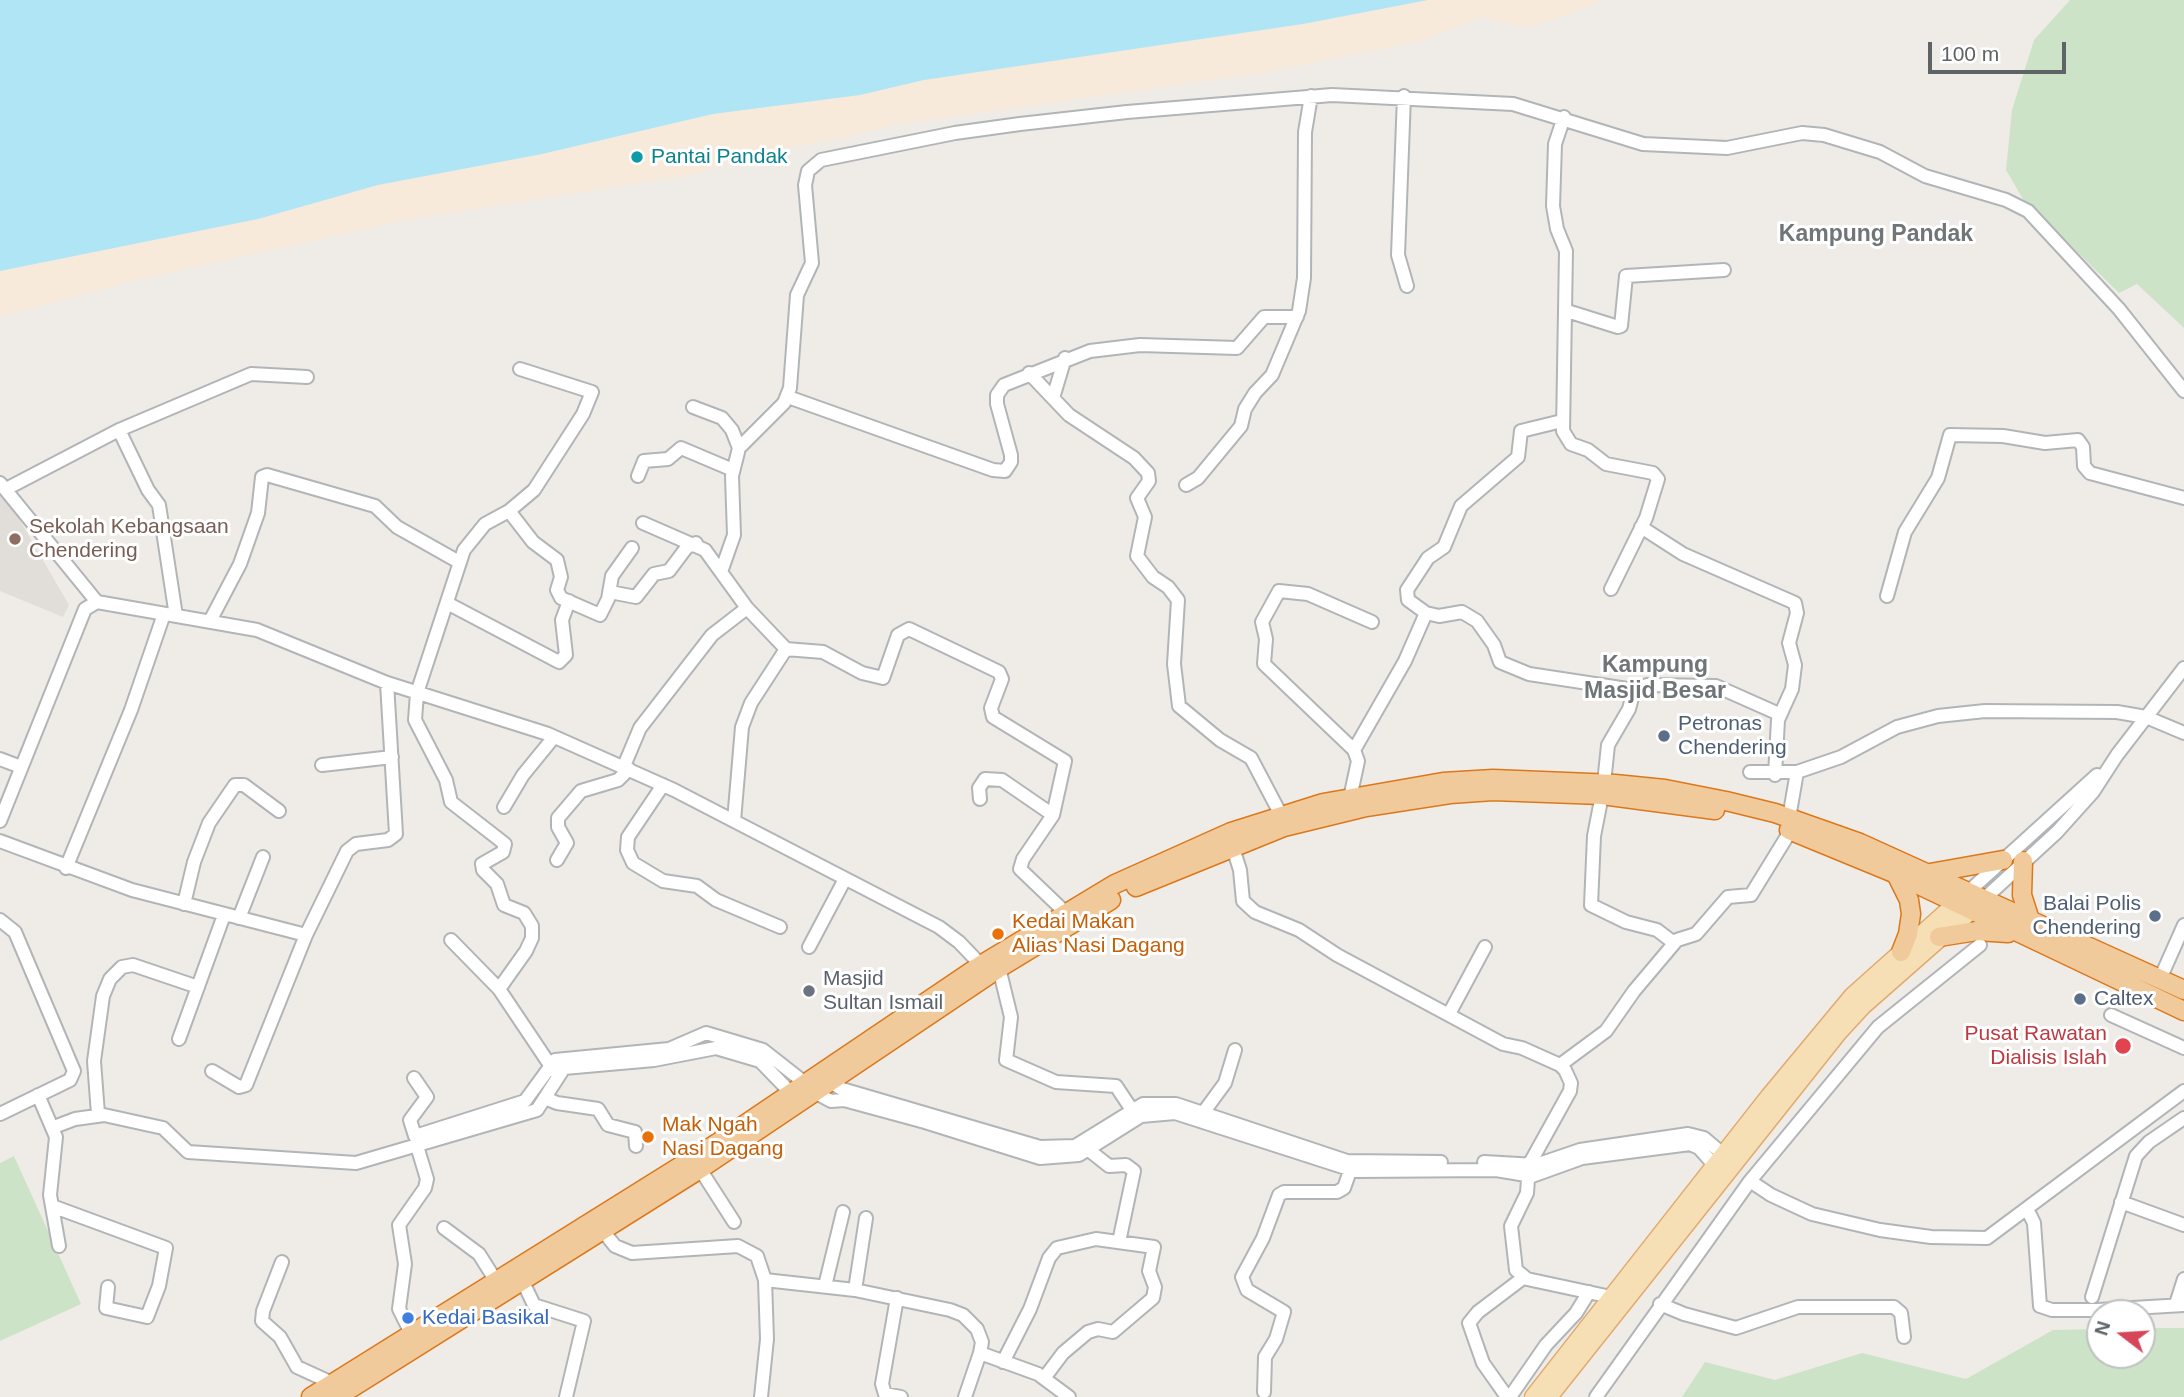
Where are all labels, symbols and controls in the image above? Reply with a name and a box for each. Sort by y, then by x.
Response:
scale bar [1932,28,2070,72]
text: 100 m [1941,42,1999,65]
place label: Pantai Pandak [651,144,788,170]
marker: Pantai Pandak [629,149,645,165]
district label: Kampung Pandak [1779,221,1973,249]
place label: Sekolah Kebangsaan Chendering [29,514,229,564]
marker: Sekolah Kebangsaan Chendering [7,531,23,547]
district label: Kampung Masjid Besar [1584,652,1726,706]
place label: Petronas Chendering [1678,711,1787,761]
marker: Petronas Chendering [1656,728,1672,744]
place label: Balai Polis Chendering [2032,891,2141,941]
marker: Balai Polis Chendering [2147,908,2163,924]
place label: Kedai Makan Alias Nasi Dagang [1012,909,1185,959]
marker: Kedai Makan Alias Nasi Dagang [990,926,1006,942]
place label: Masjid Sultan Ismail [823,966,943,1016]
marker: Masjid Sultan Ismail [801,983,817,999]
place label: Caltex [2094,986,2154,1012]
marker: Caltex [2072,991,2088,1007]
place label: Pusat Rawatan Dialisis Islah [1965,1021,2107,1071]
marker: Pusat Rawatan Dialisis Islah [2113,1036,2133,1056]
place label: Mak Ngah Nasi Dagang [662,1112,783,1162]
marker: Mak Ngah Nasi Dagang [640,1129,656,1145]
north arrow [2086,1299,2156,1369]
place label: Kedai Basikal [422,1305,549,1331]
marker: Kedai Basikal [400,1310,416,1326]
text: N [2090,1319,2114,1338]

